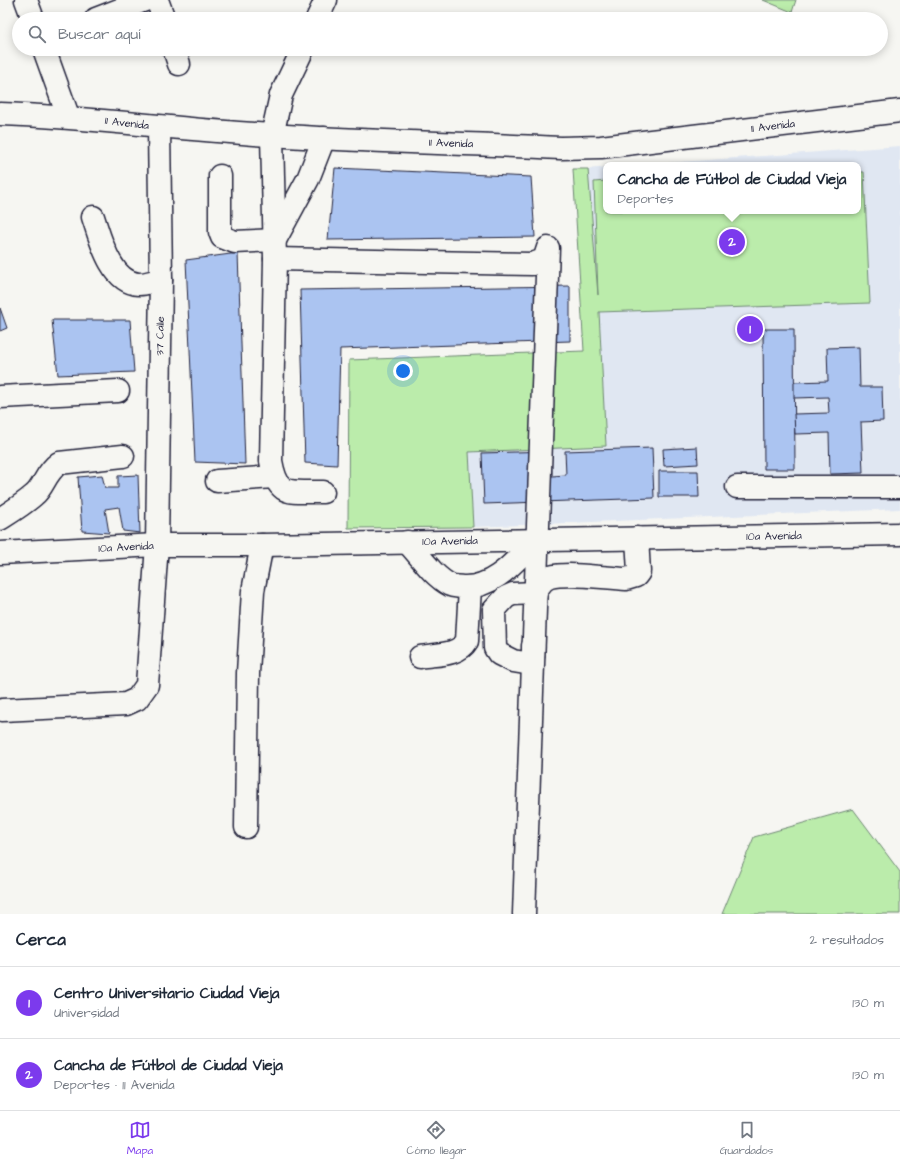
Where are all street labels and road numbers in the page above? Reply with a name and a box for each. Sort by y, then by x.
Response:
street label: 11 Avenida [104,113,150,133]
street label: 11 Avenida [750,116,796,136]
street label: 11 Avenida [429,135,474,151]
street label: 37 Calle [152,316,168,356]
street label: 10a Avenida [746,528,802,544]
street label: 10a Avenida [422,533,478,549]
street label: 10a Avenida [98,538,154,556]

